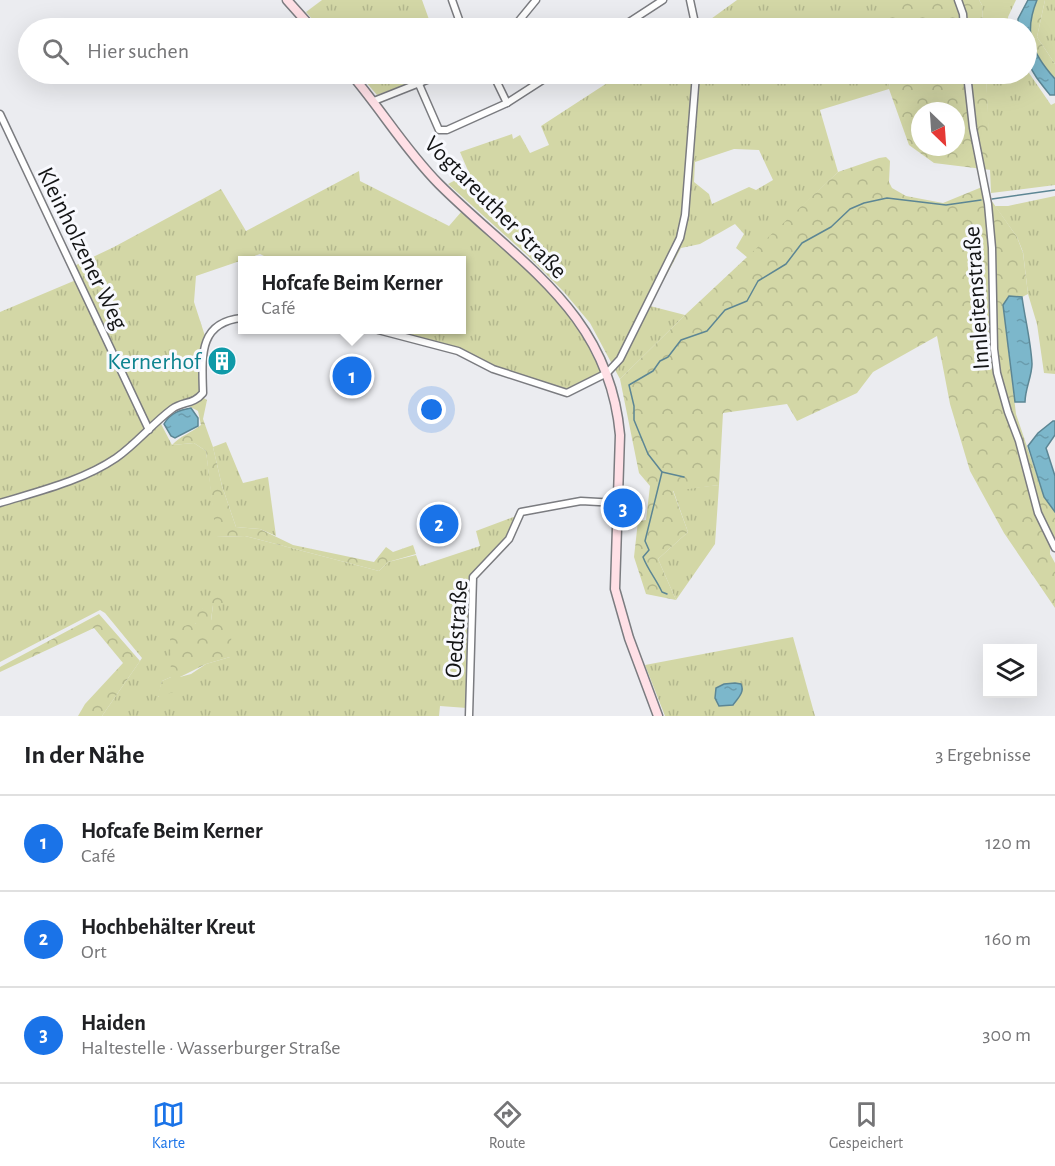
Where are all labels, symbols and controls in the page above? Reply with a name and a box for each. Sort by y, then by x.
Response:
search box [18,18,1037,84]
icon: search [39,35,72,68]
text: Hier suchen [87,40,189,62]
north arrow [911,102,965,156]
street label: Vogtareuther Straße [420,132,571,283]
street label: Kleinholzener Weg [32,164,132,334]
street label: Innleitenstraße [960,225,994,370]
popup [238,256,466,334]
text: Hofcafe Beim Kerner [261,272,443,294]
text: Café [261,298,296,318]
building icon: Kernerhof [206,345,238,377]
place label: Kernerhof [107,350,203,374]
pin: 1 [332,354,372,398]
your location [417,395,446,424]
pin: 3 [604,486,642,530]
pin: 2 [420,502,458,546]
street label: Oedstraße [442,579,472,679]
map controls [983,644,1037,698]
button: layers [983,644,1037,698]
text: In der Nähe [24,742,144,768]
text: 3 Ergebnisse [935,745,1031,765]
text: Hofcafe Beim Kerner [81,820,263,842]
text: 1 [40,833,47,853]
text: 120 m [985,833,1031,853]
text: Café [81,846,115,866]
text: Hochbehälter Kreut [81,916,255,938]
text: 2 [39,929,48,949]
text: 160 m [985,929,1031,949]
text: Ort [81,942,107,962]
text: Haiden [81,1012,146,1034]
text: 3 [39,1025,48,1045]
text: 300 m [982,1025,1031,1045]
text: Haltestelle · Wasserburger Straße [81,1038,340,1058]
tab: Karte [152,1098,185,1153]
tab: Route [489,1098,525,1153]
tab: Gespeichert [829,1098,903,1153]

